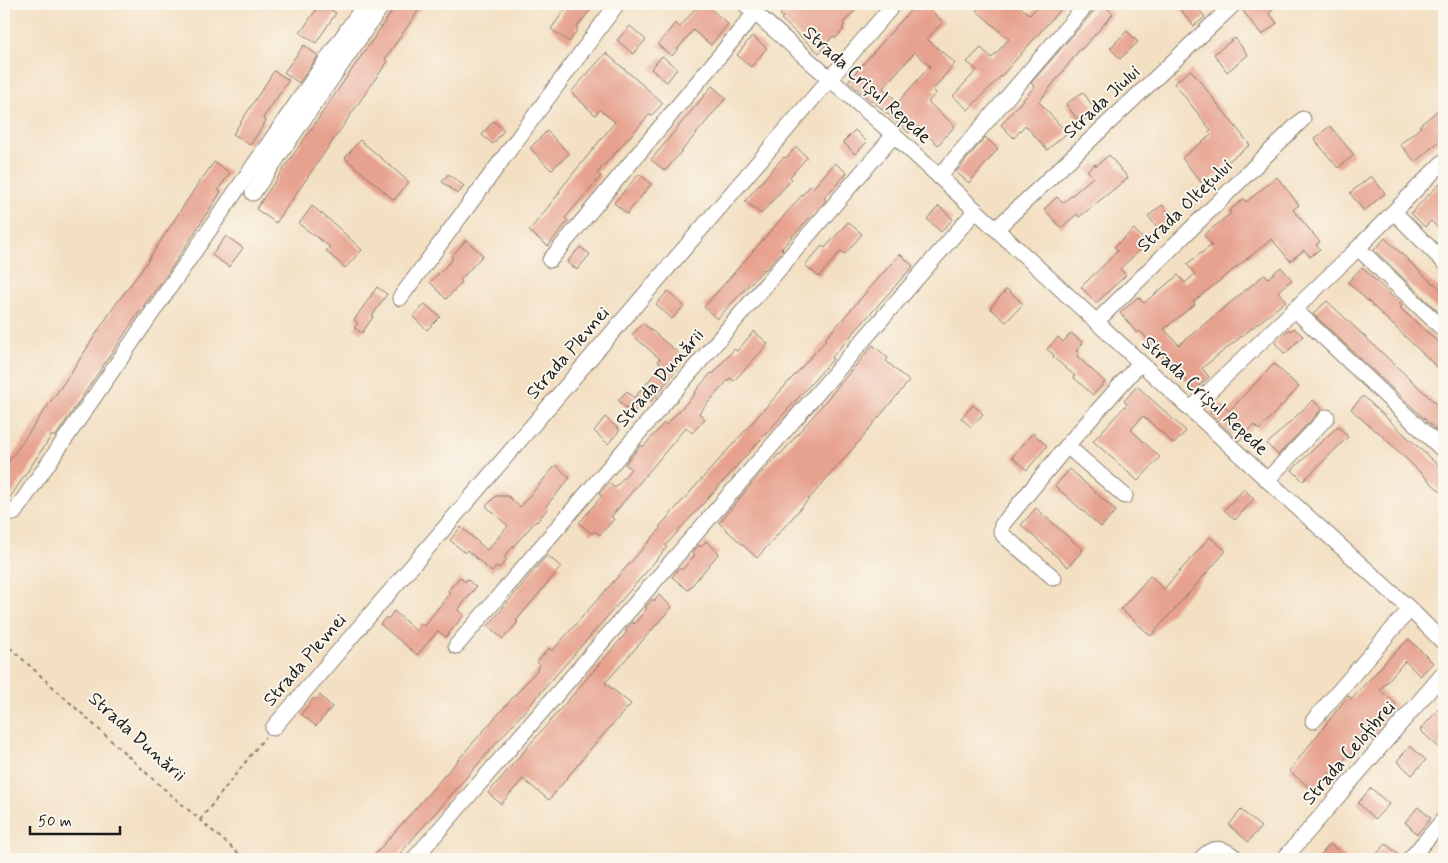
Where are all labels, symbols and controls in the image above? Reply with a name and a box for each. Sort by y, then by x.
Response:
street label: Strada Crișul Repede [797,21,937,149]
street label: Strada Jiului [1058,60,1146,144]
street label: Strada Oltețului [1132,154,1238,258]
street label: Strada Plevnei [521,301,615,405]
street label: Strada Dunării [610,323,710,433]
street label: Strada Crișul Repede [1136,331,1274,461]
street label: Strada Plevnei [258,608,352,712]
street label: Strada Dunării [83,686,191,788]
street label: Strada Celofibrei [1297,695,1401,811]
scale bar [30,803,120,835]
text: 50 m [38,812,72,832]

